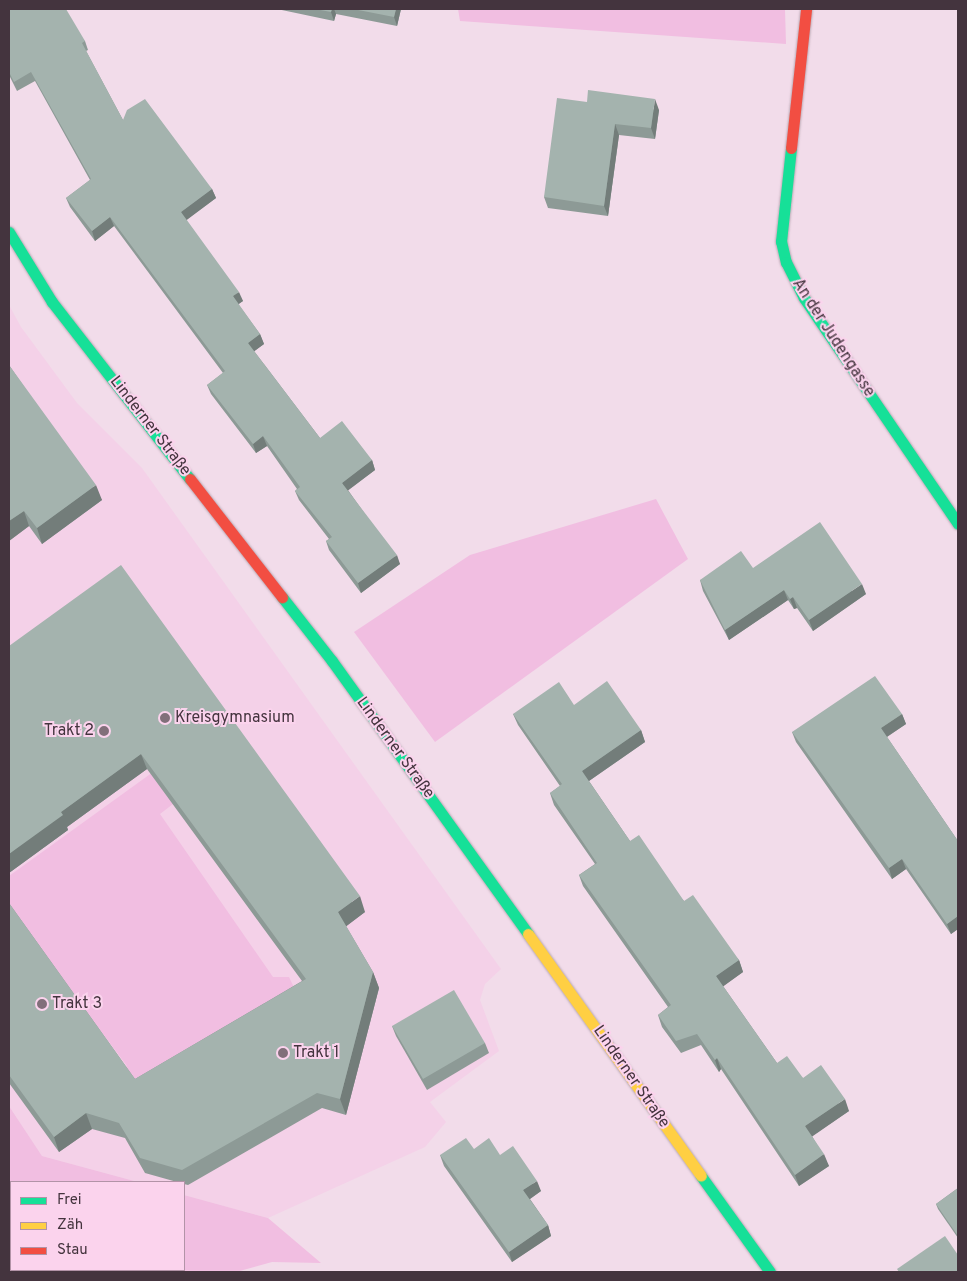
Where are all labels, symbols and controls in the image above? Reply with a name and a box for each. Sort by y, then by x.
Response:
street label: An der Judengasse [788,275,878,401]
street label: Linderner Straße [105,373,195,479]
street label: Linderner Straße [352,694,438,802]
place label: Kreisgymnasium [175,708,295,728]
marker: Kreisgymnasium [159,712,171,724]
place label: Trakt 2 [44,721,94,741]
marker: Trakt 2 [98,725,110,737]
place label: Trakt 3 [52,994,102,1014]
marker: Trakt 3 [36,998,48,1010]
street label: Linderner Straße [589,1022,673,1132]
place label: Trakt 1 [293,1043,339,1063]
marker: Trakt 1 [277,1047,289,1059]
legend [10,1181,185,1271]
text: Frei [57,1191,82,1210]
text: Zäh [57,1216,83,1235]
text: Stau [57,1241,88,1260]

